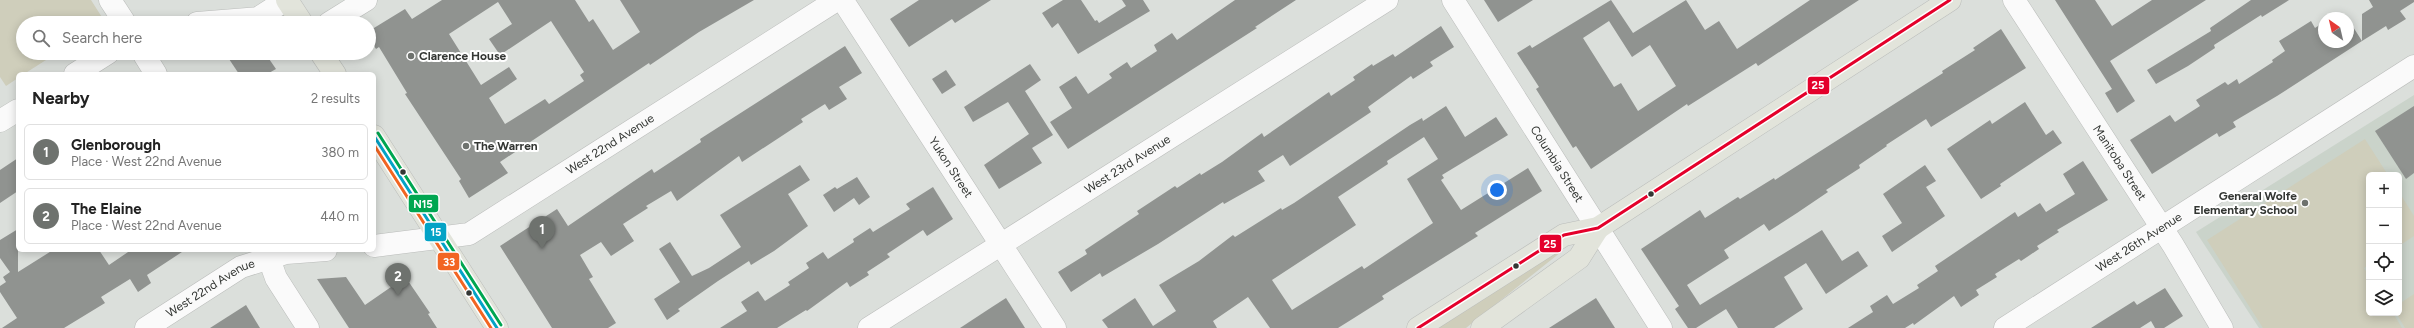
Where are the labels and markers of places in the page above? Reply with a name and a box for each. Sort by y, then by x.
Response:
place label: Clarence House [419,49,506,63]
marker: Clarence House [406,51,416,61]
place label: The Warren [474,139,538,153]
marker: The Warren [461,141,471,151]
unlabelled marker [398,167,408,177]
unlabelled marker [1646,189,1656,199]
place label: General Wolfe Elementary School [2193,189,2297,217]
marker: General Wolfe Elementary School [2300,198,2310,208]
pin: 1 [529,216,555,249]
unlabelled marker [1511,261,1521,271]
pin: 2 [385,263,411,296]
unlabelled marker [464,288,474,298]

